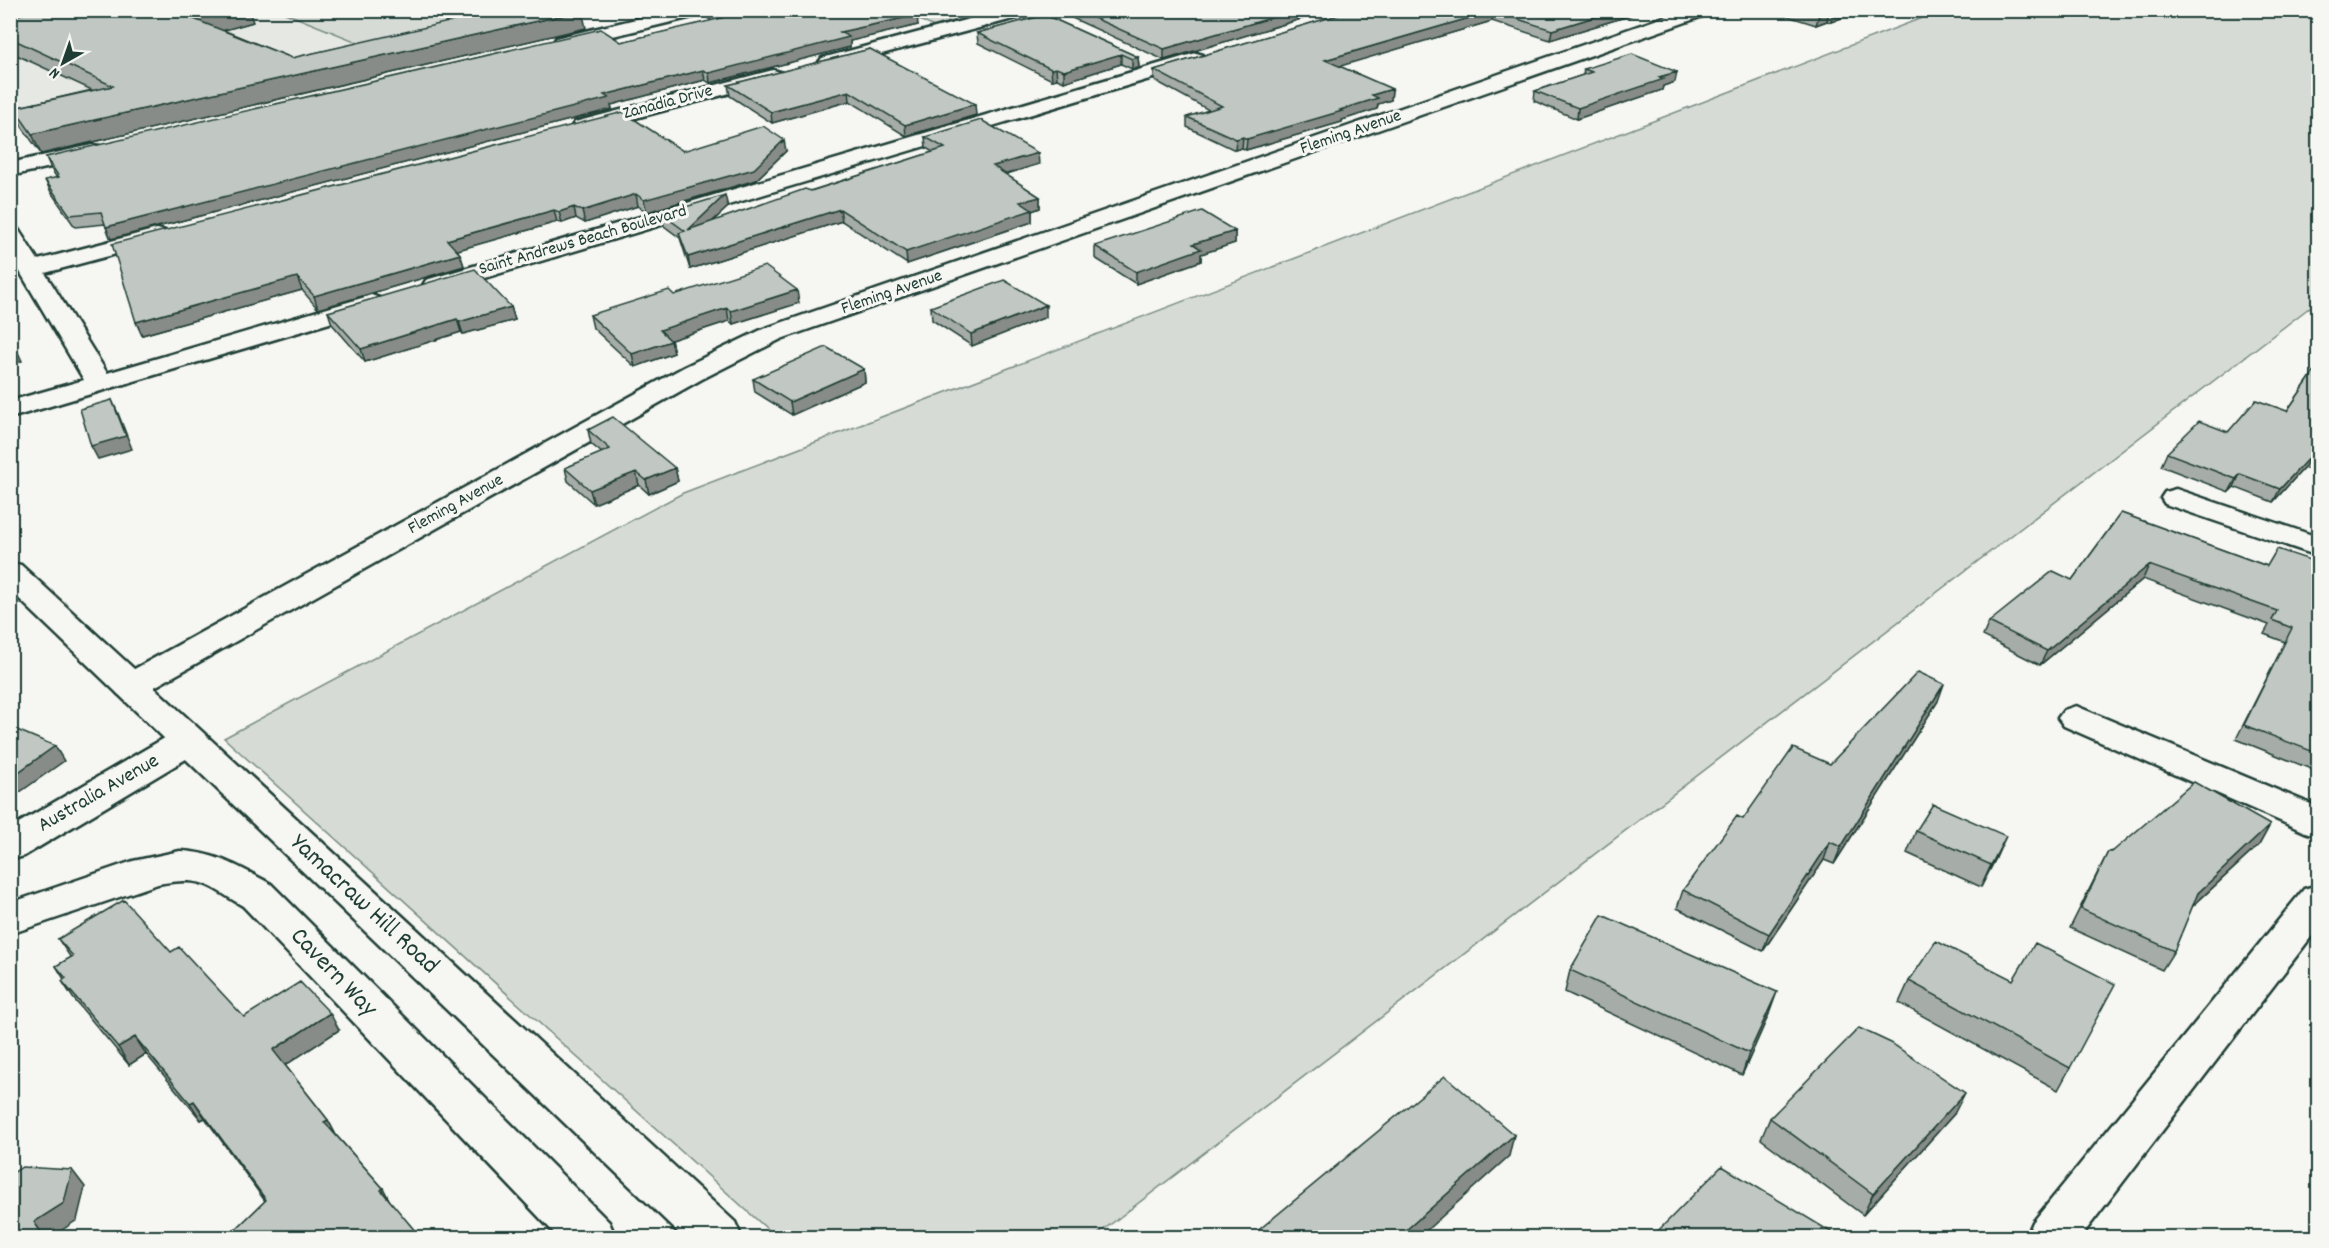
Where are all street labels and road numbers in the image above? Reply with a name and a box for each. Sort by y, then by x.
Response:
street label: Zanadia Drive [620,79,716,127]
street label: Fleming Avenue [1297,104,1405,162]
street label: Saint Andrews Beach Boulevard [476,199,690,283]
street label: Fleming Avenue [838,264,946,322]
street label: Fleming Avenue [404,468,508,541]
street label: Australia Avenue [33,747,165,841]
street label: Yamacraw Hill Road [281,826,447,984]
street label: Cavern Way [281,920,386,1027]

